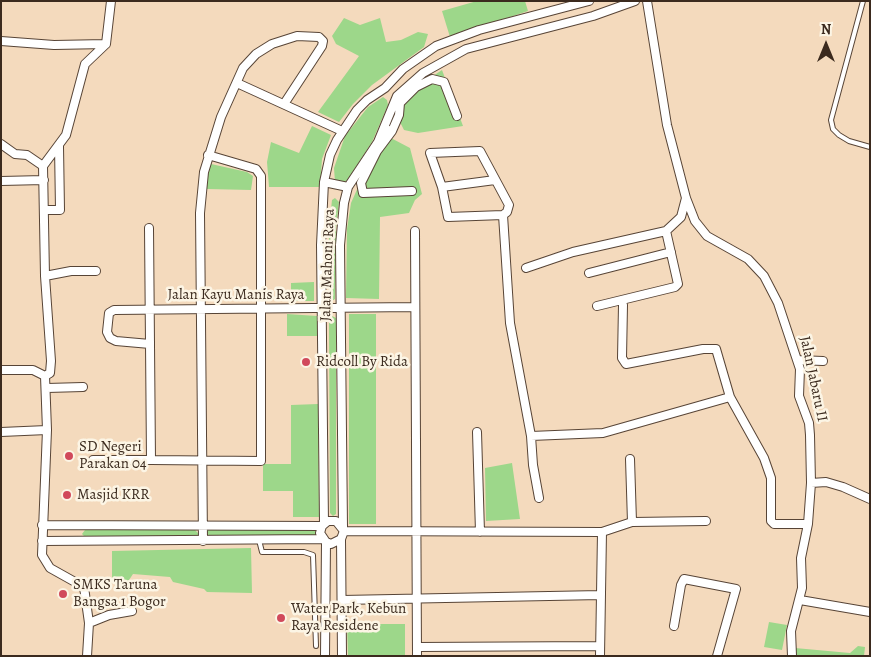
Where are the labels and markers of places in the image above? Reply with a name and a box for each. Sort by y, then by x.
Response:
place label: Ridcoll By Rida [316,353,408,371]
marker: Ridcoll By Rida [300,356,312,368]
place label: SD Negeri Parakan 04 [79,438,147,473]
marker: SD Negeri Parakan 04 [63,450,75,462]
place label: Masjid KRR [77,486,149,504]
marker: Masjid KRR [61,489,73,501]
place label: SMKS Taruna Bangsa 1 Bogor [73,576,166,611]
marker: SMKS Taruna Bangsa 1 Bogor [57,588,69,600]
place label: Water Park, Kebun Raya Residene [291,600,406,635]
marker: Water Park, Kebun Raya Residene [275,612,287,624]

